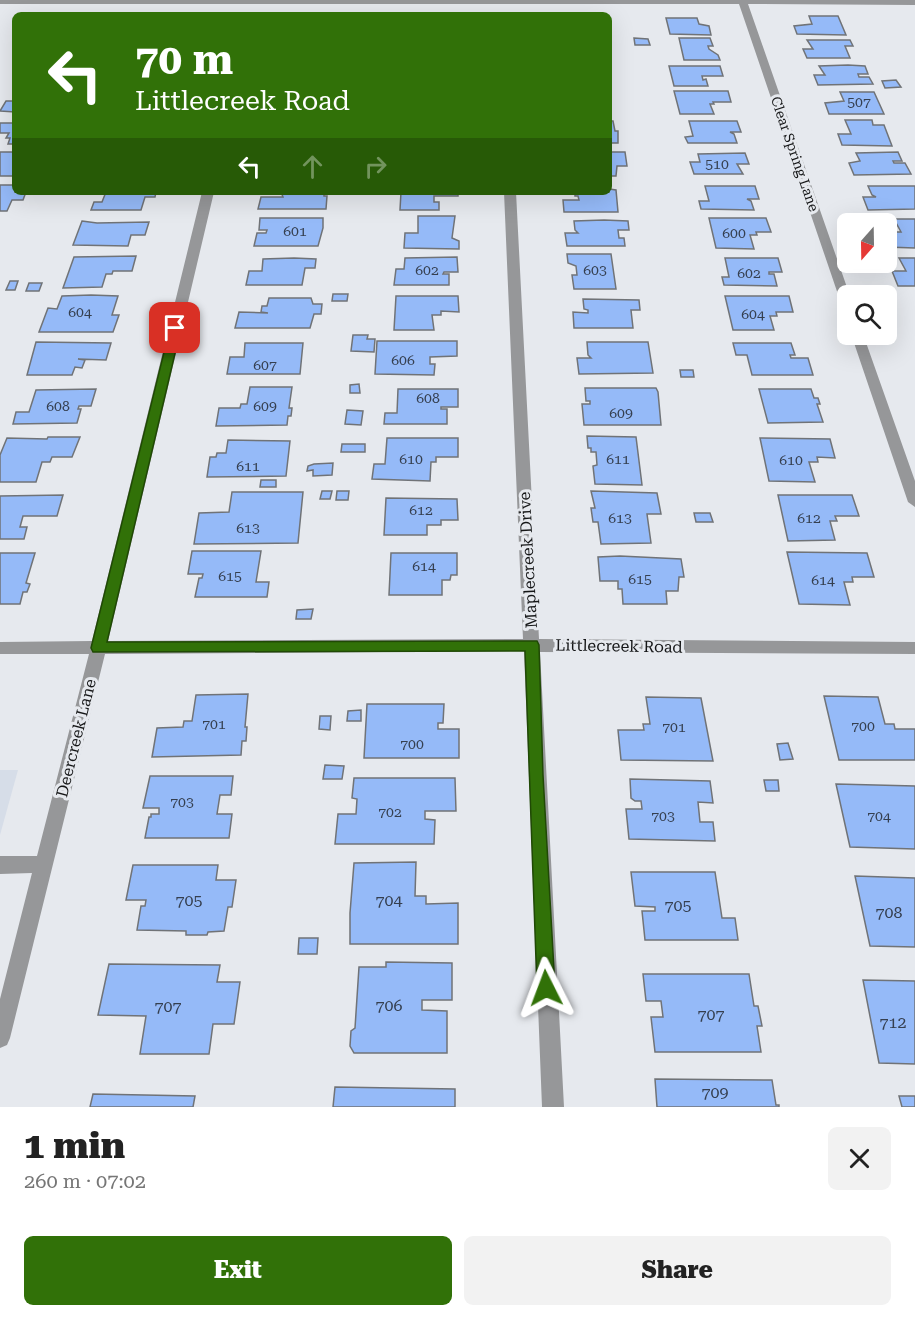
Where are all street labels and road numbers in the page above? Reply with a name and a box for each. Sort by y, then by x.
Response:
street label: Clear Spring Lane [768,94,822,214]
street label: Maplecreek Drive [515,491,541,629]
street label: Littlecreek Road [555,635,683,657]
street label: Deercreek Lane [52,677,100,799]

